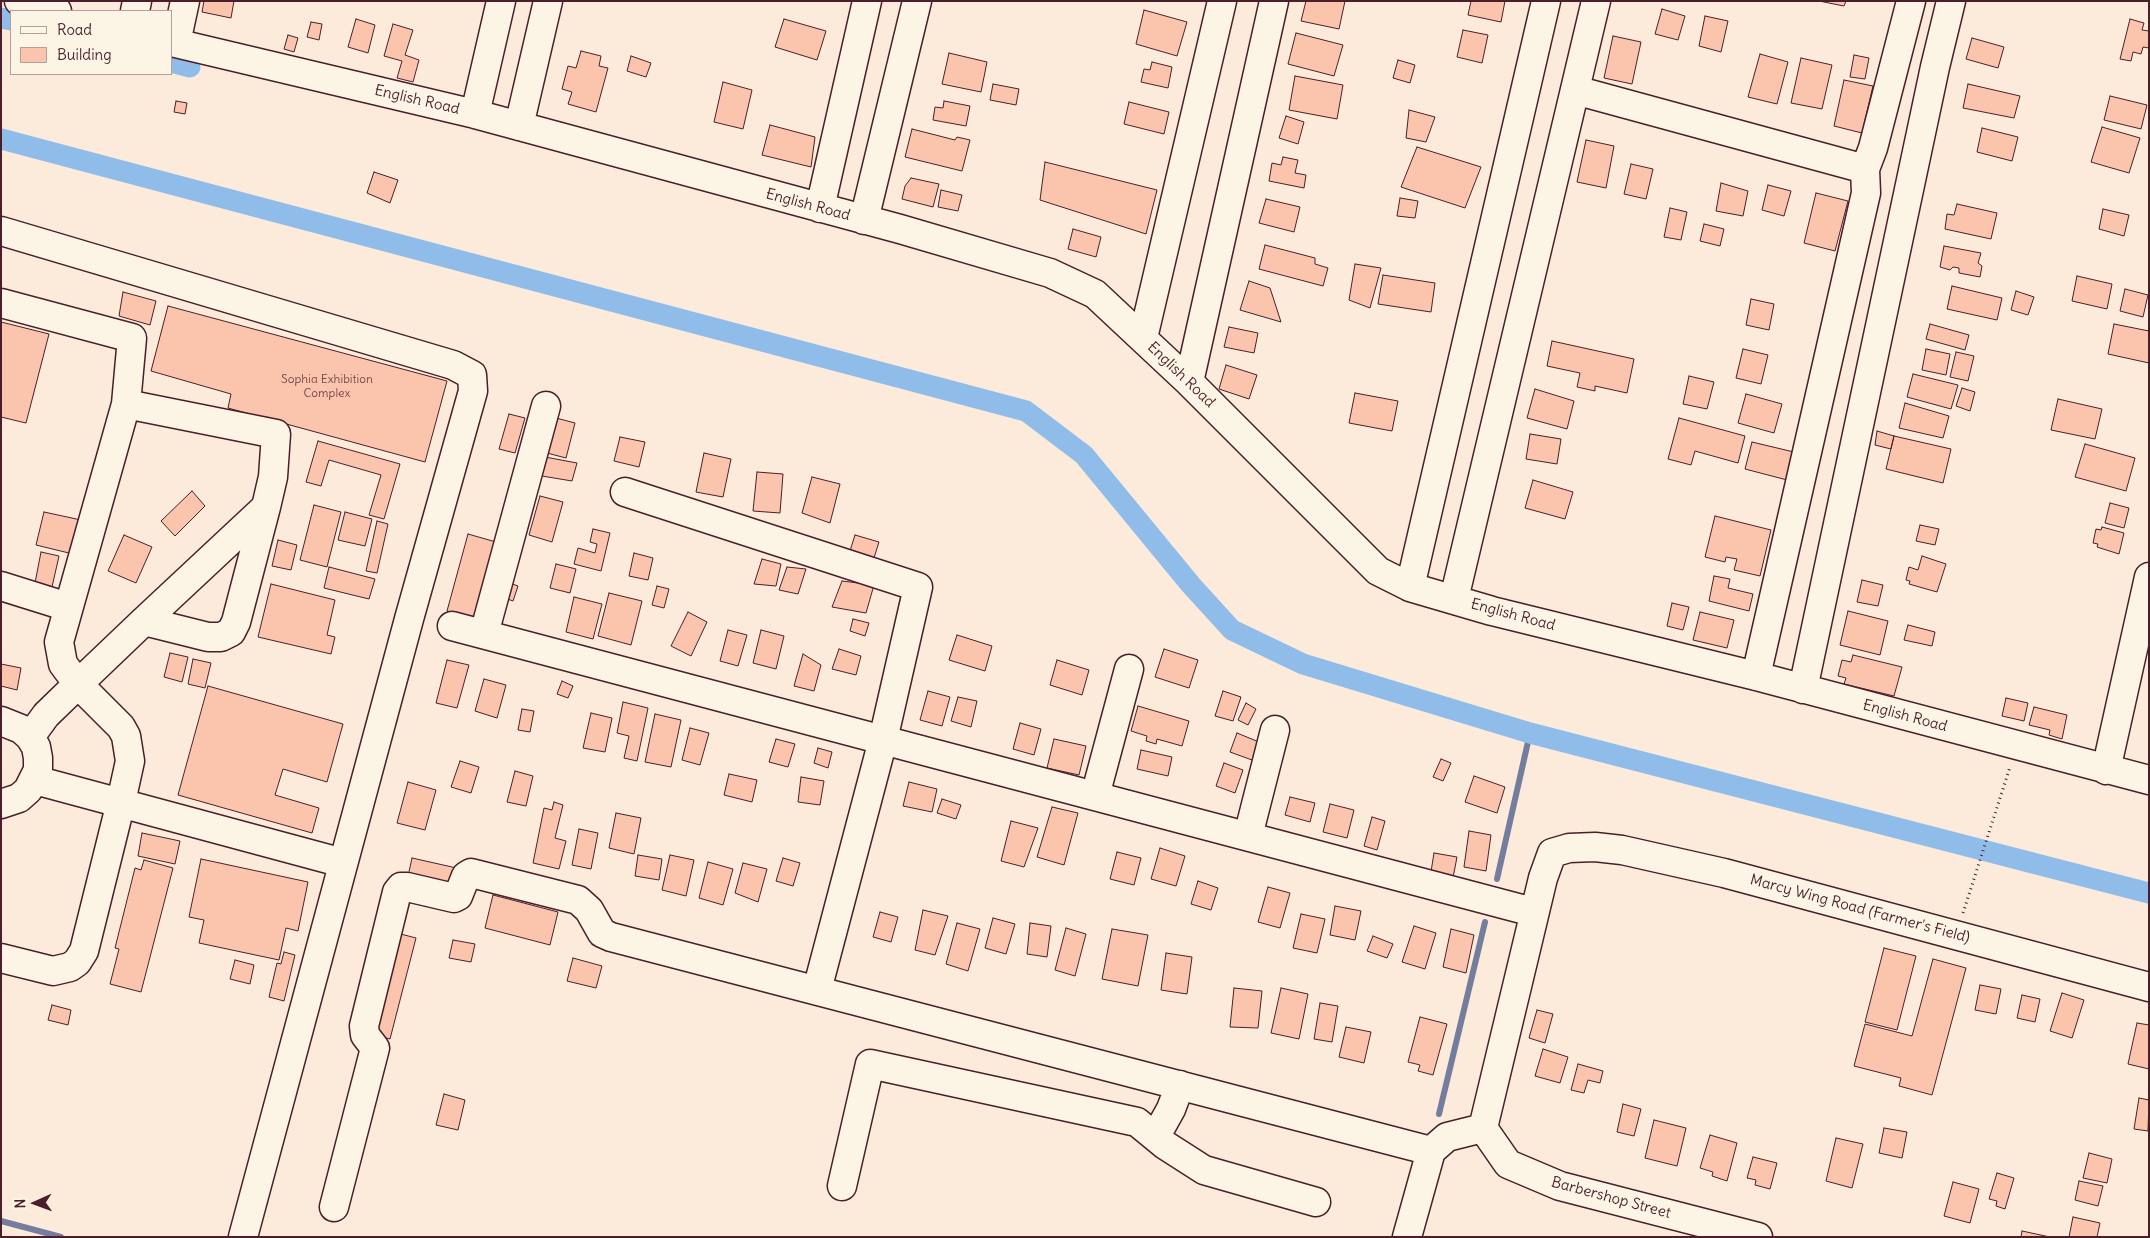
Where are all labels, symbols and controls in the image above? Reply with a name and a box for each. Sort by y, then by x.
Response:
legend [10,10,172,75]
text: Road [57,20,92,39]
text: Building [57,45,112,64]
street label: English Road [373,81,461,119]
street label: English Road [764,185,852,225]
street label: English Road [1144,338,1218,412]
house number: Sophia Exhibition Complex [281,373,373,401]
street label: English Road [1469,595,1557,635]
street label: English Road [1861,696,1949,736]
street label: Marcy Wing Road (Farmer's Field) [1748,871,1972,947]
street label: Barbershop Street [1549,1173,1673,1223]
north arrow [10,1178,60,1228]
text: N [11,1198,29,1209]

